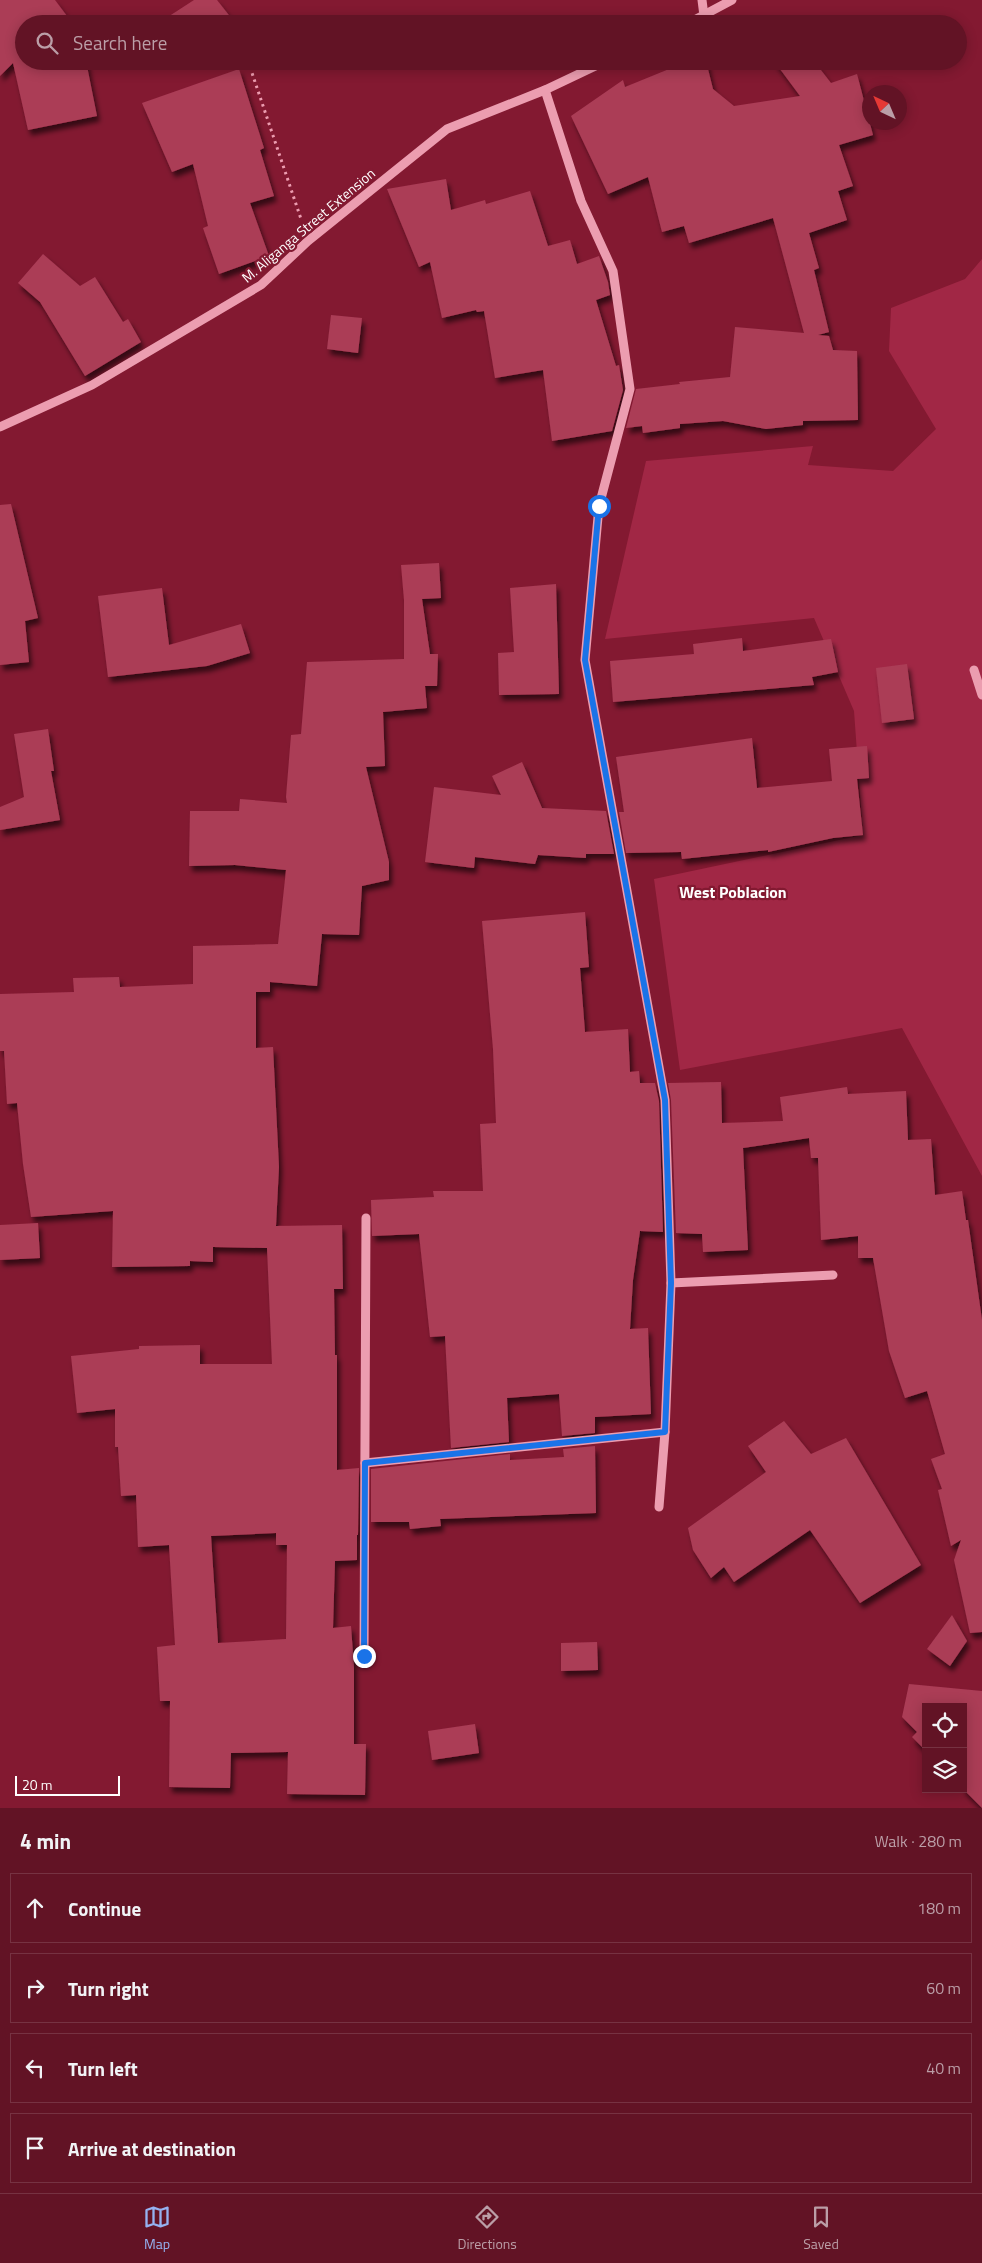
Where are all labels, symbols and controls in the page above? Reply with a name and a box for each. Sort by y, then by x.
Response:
search box [15,15,967,70]
text: Search here [73,28,167,57]
icon: search [33,29,61,57]
north arrow [862,85,907,130]
street label: M. Aliganga Street Extension [237,163,379,287]
route start [588,495,611,518]
district label: West Poblacion [679,880,787,904]
route end [353,1645,376,1668]
map controls [922,1703,967,1793]
button: locate [922,1703,967,1748]
button: layers [922,1748,967,1793]
scale bar [15,1773,120,1796]
text: 20 m [22,1774,52,1795]
text: 4 min [20,1825,71,1857]
text: Walk · 280 m [874,1829,962,1853]
icon: ahead [21,1894,49,1922]
text: Continue [68,1894,141,1923]
text: 180 m [917,1896,961,1920]
icon: right [21,1974,49,2002]
text: Turn right [68,1974,149,2003]
text: 60 m [926,1976,961,2000]
icon: left [21,2054,49,2082]
text: Turn left [68,2054,138,2083]
text: 40 m [926,2056,961,2080]
icon: arrive [21,2134,49,2162]
text: Arrive at destination [68,2134,236,2163]
tab: Map [143,2203,171,2254]
tab: Directions [457,2203,517,2254]
tab: Saved [803,2203,839,2254]

